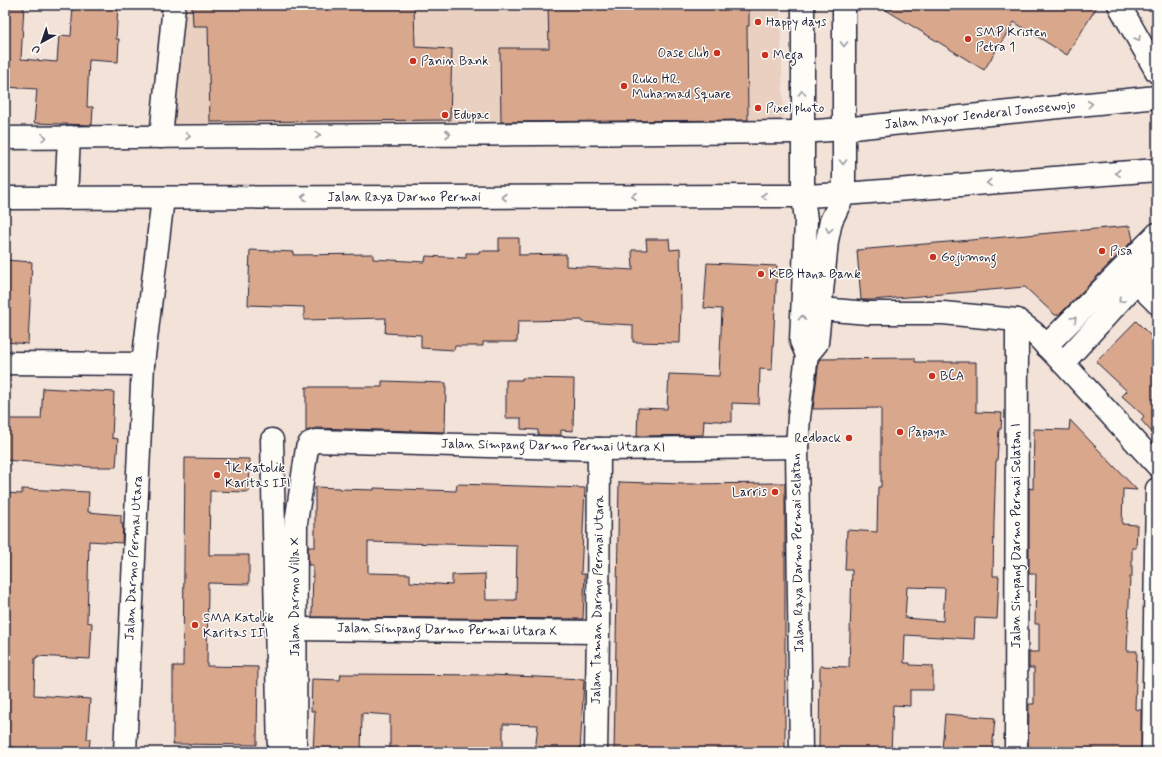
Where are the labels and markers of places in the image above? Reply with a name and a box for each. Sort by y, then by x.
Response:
place label: Happy days [766,14,827,31]
marker: Happy days [753,17,763,27]
place label: SMP Kristen Petra 1 [976,24,1047,56]
marker: SMP Kristen Petra 1 [963,34,973,44]
place label: Oase club [657,45,709,62]
place label: Mega [773,47,803,66]
marker: Oase club [712,48,722,58]
marker: Mega [760,50,770,60]
place label: Panin Bank [421,53,489,70]
marker: Panin Bank [408,56,418,66]
place label: Ruko HR. Muhamad Square [632,71,731,103]
marker: Ruko HR. Muhamad Square [619,81,629,91]
place label: Pixel photo [766,100,825,117]
marker: Pixel photo [753,103,763,113]
place label: Edupac [453,107,489,124]
marker: Edupac [440,110,450,120]
place label: Pisa [1110,243,1132,260]
marker: Pisa [1097,246,1107,256]
place label: Gojumong [941,249,997,268]
marker: Gojumong [928,252,938,262]
place label: KEB Hana Bank [769,266,861,283]
marker: KEB Hana Bank [756,269,766,279]
place label: BCA [940,368,964,385]
marker: BCA [927,371,937,381]
place label: Papaya [908,424,948,441]
marker: Papaya [895,427,905,437]
place label: Redback [795,430,842,447]
marker: Redback [844,433,854,443]
place label: TK Katolik Karitas III [225,460,290,492]
marker: TK Katolik Karitas III [212,470,222,480]
place label: Larris [732,484,767,501]
marker: Larris [770,487,780,497]
place label: SMA Katolik Karitas III [203,610,274,642]
marker: SMA Katolik Karitas III [190,620,200,630]

